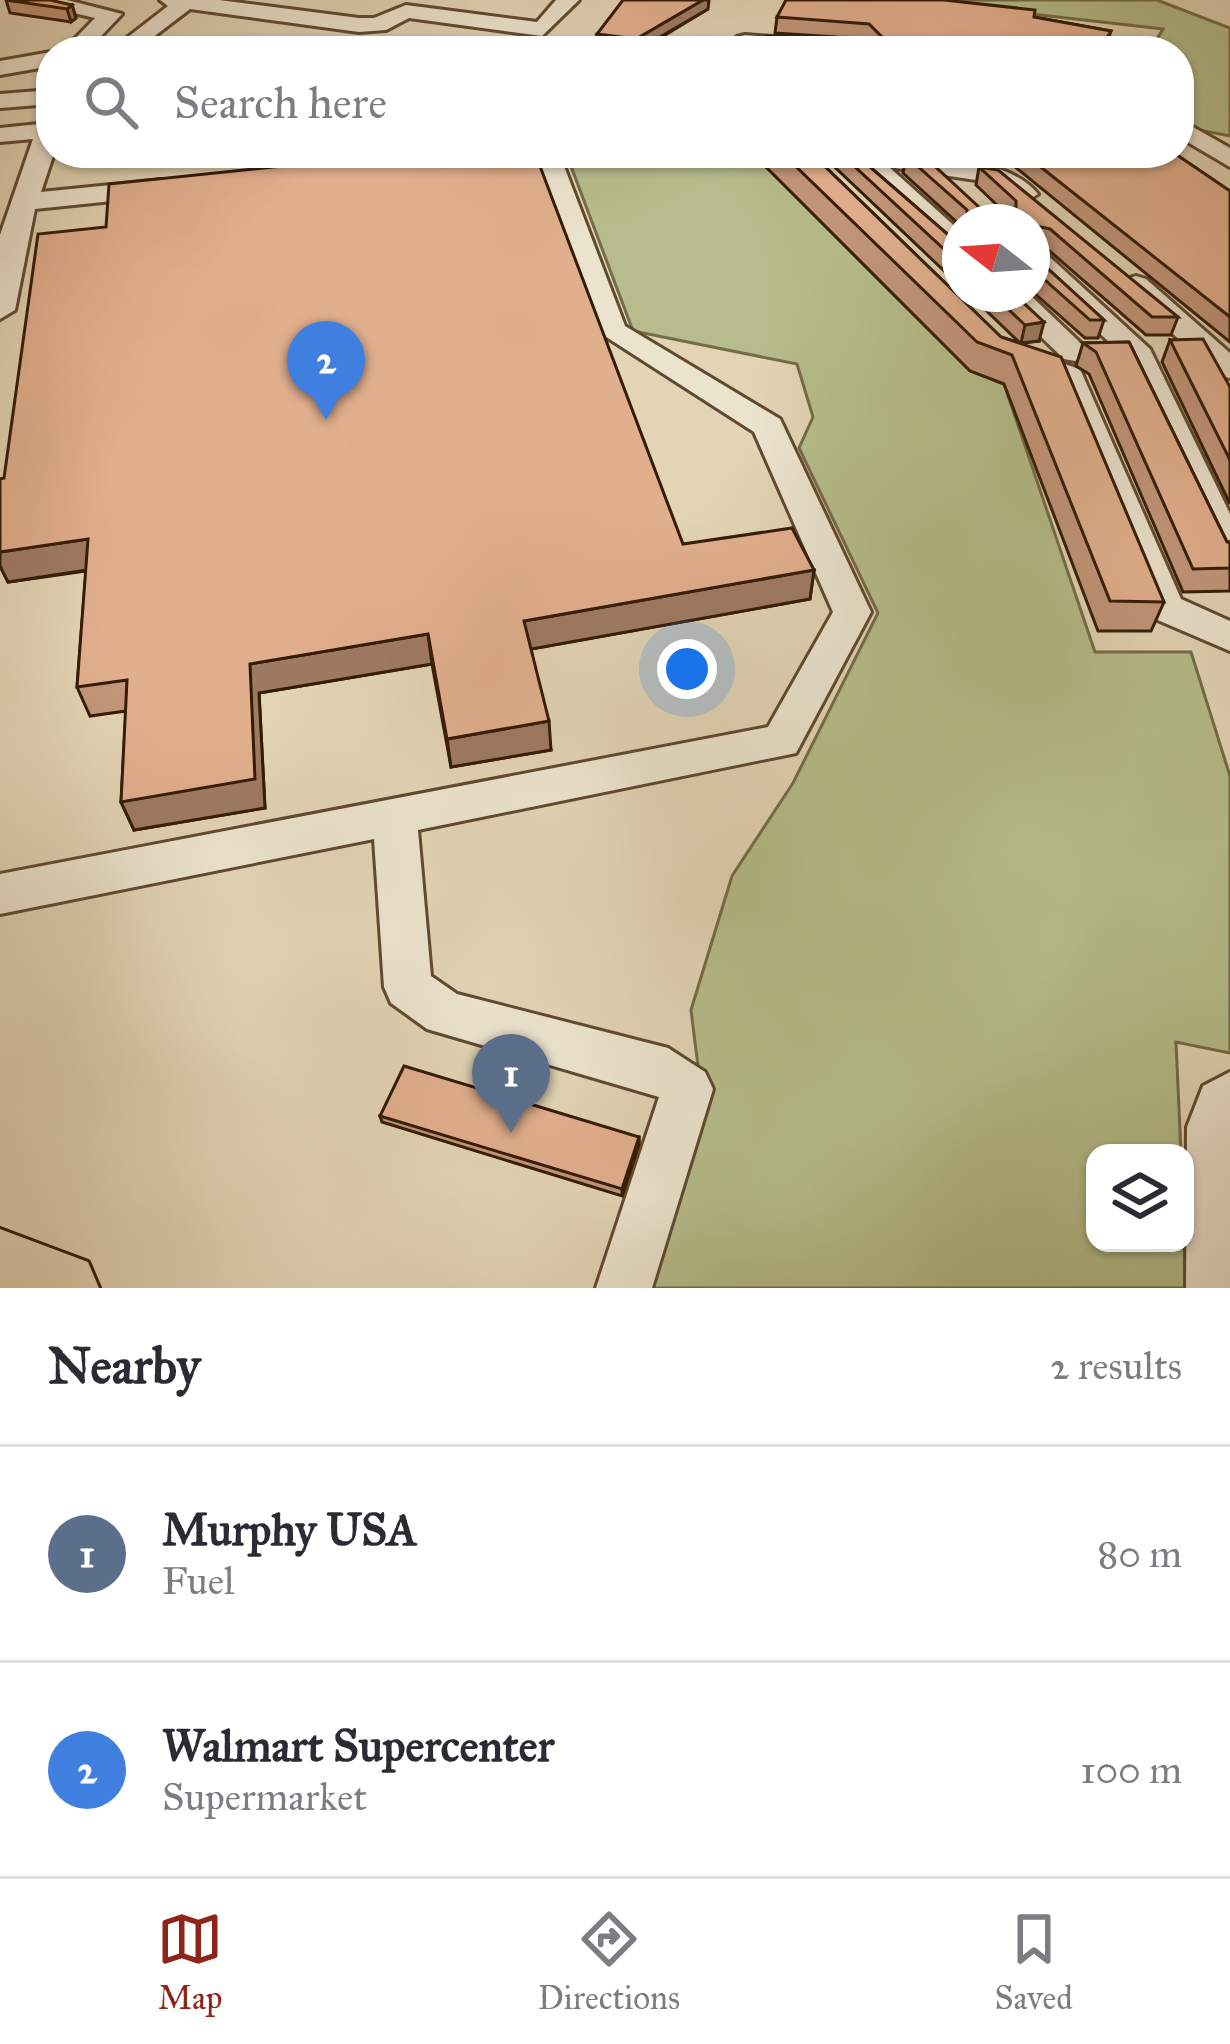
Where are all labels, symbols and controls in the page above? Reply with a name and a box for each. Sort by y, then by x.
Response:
search box [36,36,1194,168]
icon: search [78,69,144,135]
text: Search here [174,75,387,130]
north arrow [942,204,1050,312]
pin: 2 [287,321,365,420]
your location [657,639,717,699]
pin: 1 [472,1034,550,1133]
map controls [1086,1144,1194,1252]
button: layers [1086,1144,1194,1252]
text: Nearby [48,1335,200,1397]
text: 2 results [1050,1342,1182,1390]
text: Murphy USA [162,1502,417,1557]
text: 1 [79,1530,95,1578]
text: 80 m [1097,1530,1182,1578]
text: Fuel [162,1557,235,1605]
text: Walmart Supercenter [162,1718,554,1773]
text: 2 [77,1746,97,1794]
text: 100 m [1080,1746,1182,1794]
text: Supermarket [162,1773,367,1821]
tab: Map [157,1906,223,2018]
tab: Directions [538,1906,680,2018]
tab: Saved [994,1906,1073,2018]

